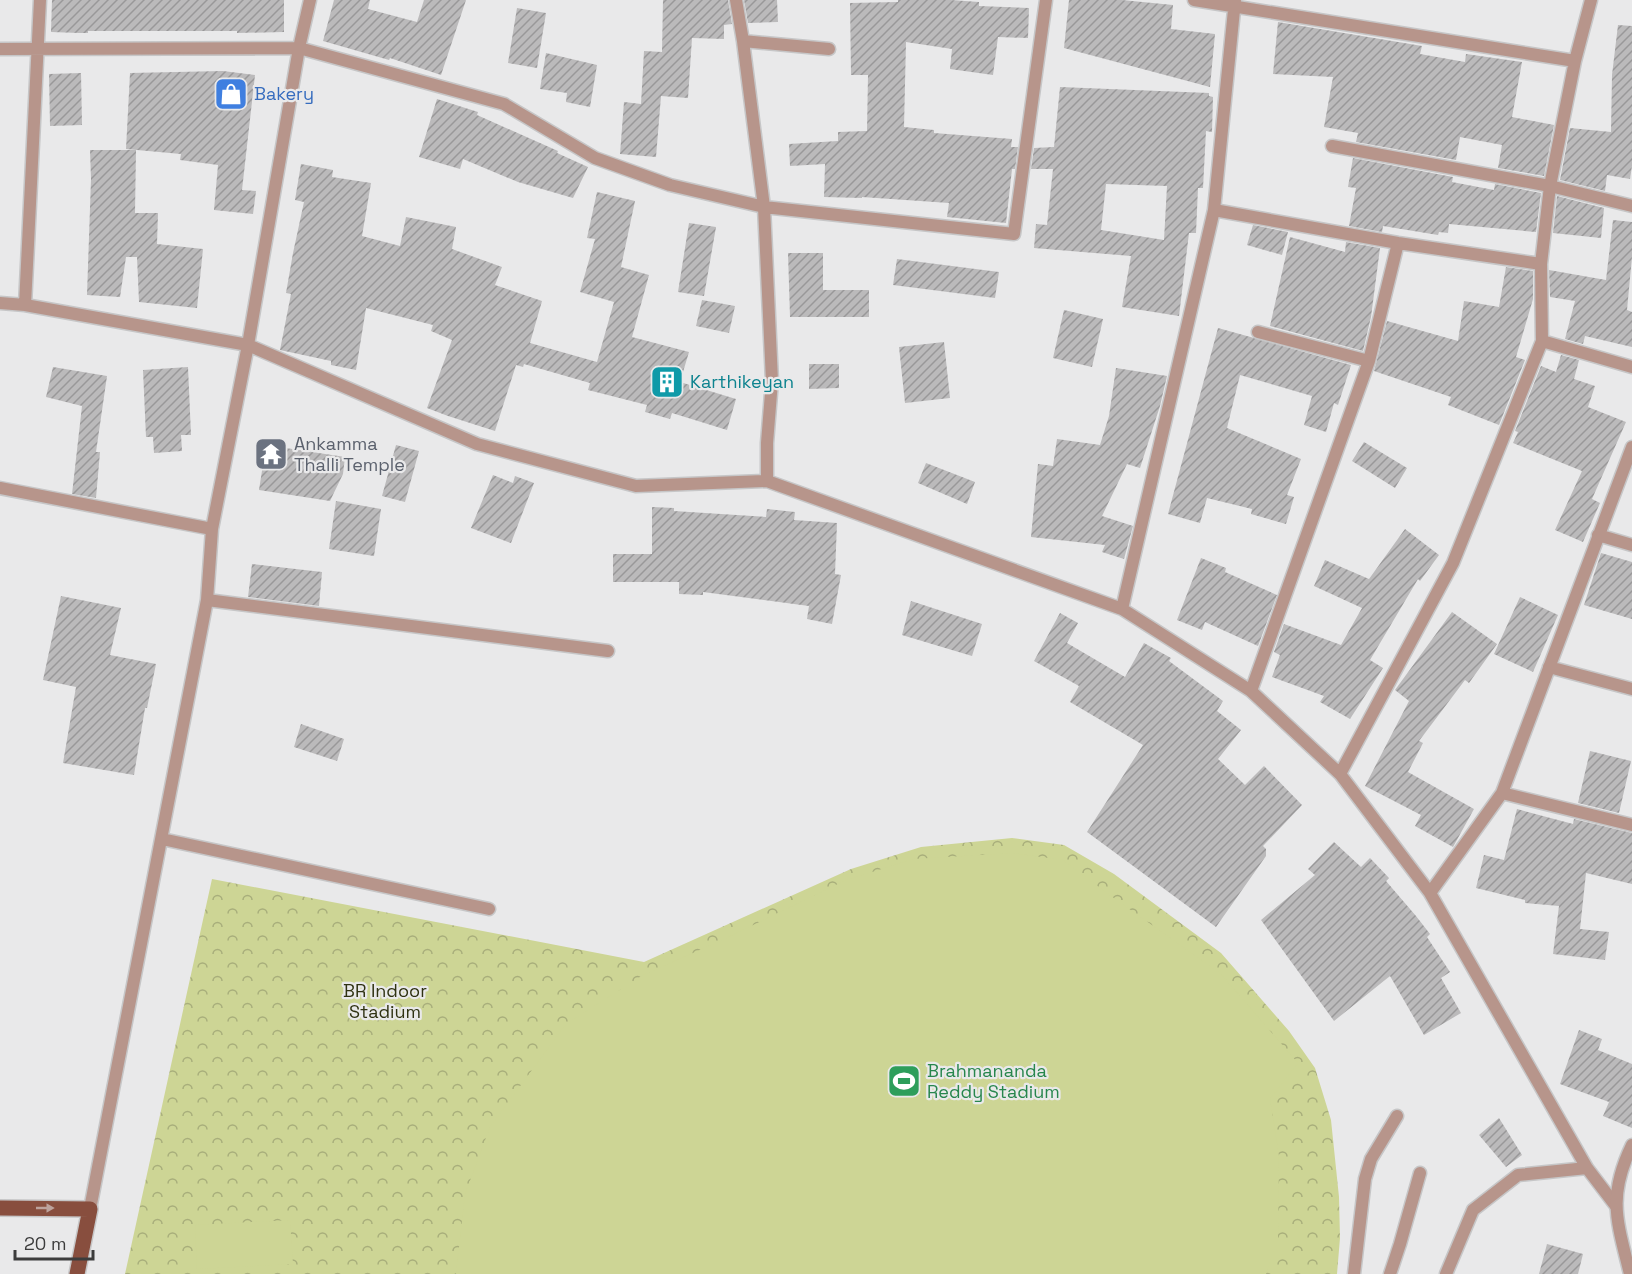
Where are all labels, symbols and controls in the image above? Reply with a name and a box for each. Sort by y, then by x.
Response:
shop icon: Bakery [213,76,249,112]
place label: Bakery [254,82,314,105]
building icon: Karthikeyan [649,364,685,400]
place label: Karthikeyan [690,370,794,393]
place label: Ankamma Thalli Temple [294,432,405,476]
temple icon: Ankamma Thalli Temple [253,436,289,472]
park label: BR Indoor Stadium [343,979,427,1023]
place label: Brahmananda Reddy Stadium [927,1059,1060,1103]
sports icon: Brahmananda Reddy Stadium [886,1063,922,1099]
one-way arrow [36,1203,55,1213]
scale bar [15,1223,93,1261]
text: 20 m [24,1232,67,1255]

